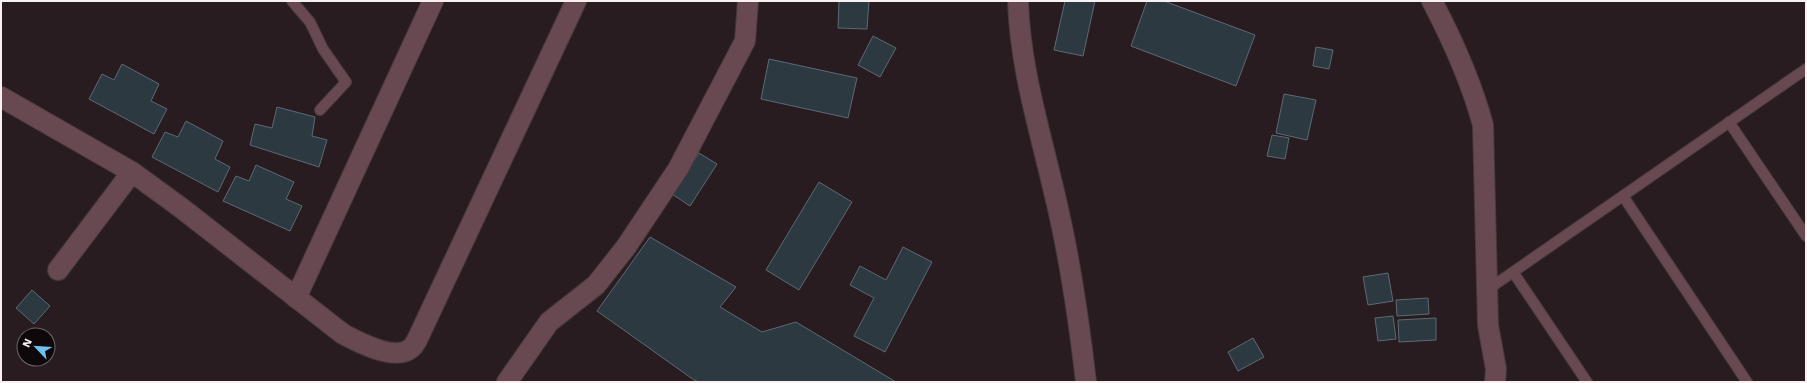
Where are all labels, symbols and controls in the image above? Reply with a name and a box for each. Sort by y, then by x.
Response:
north arrow [16,327,56,367]
text: N [20,337,35,349]

